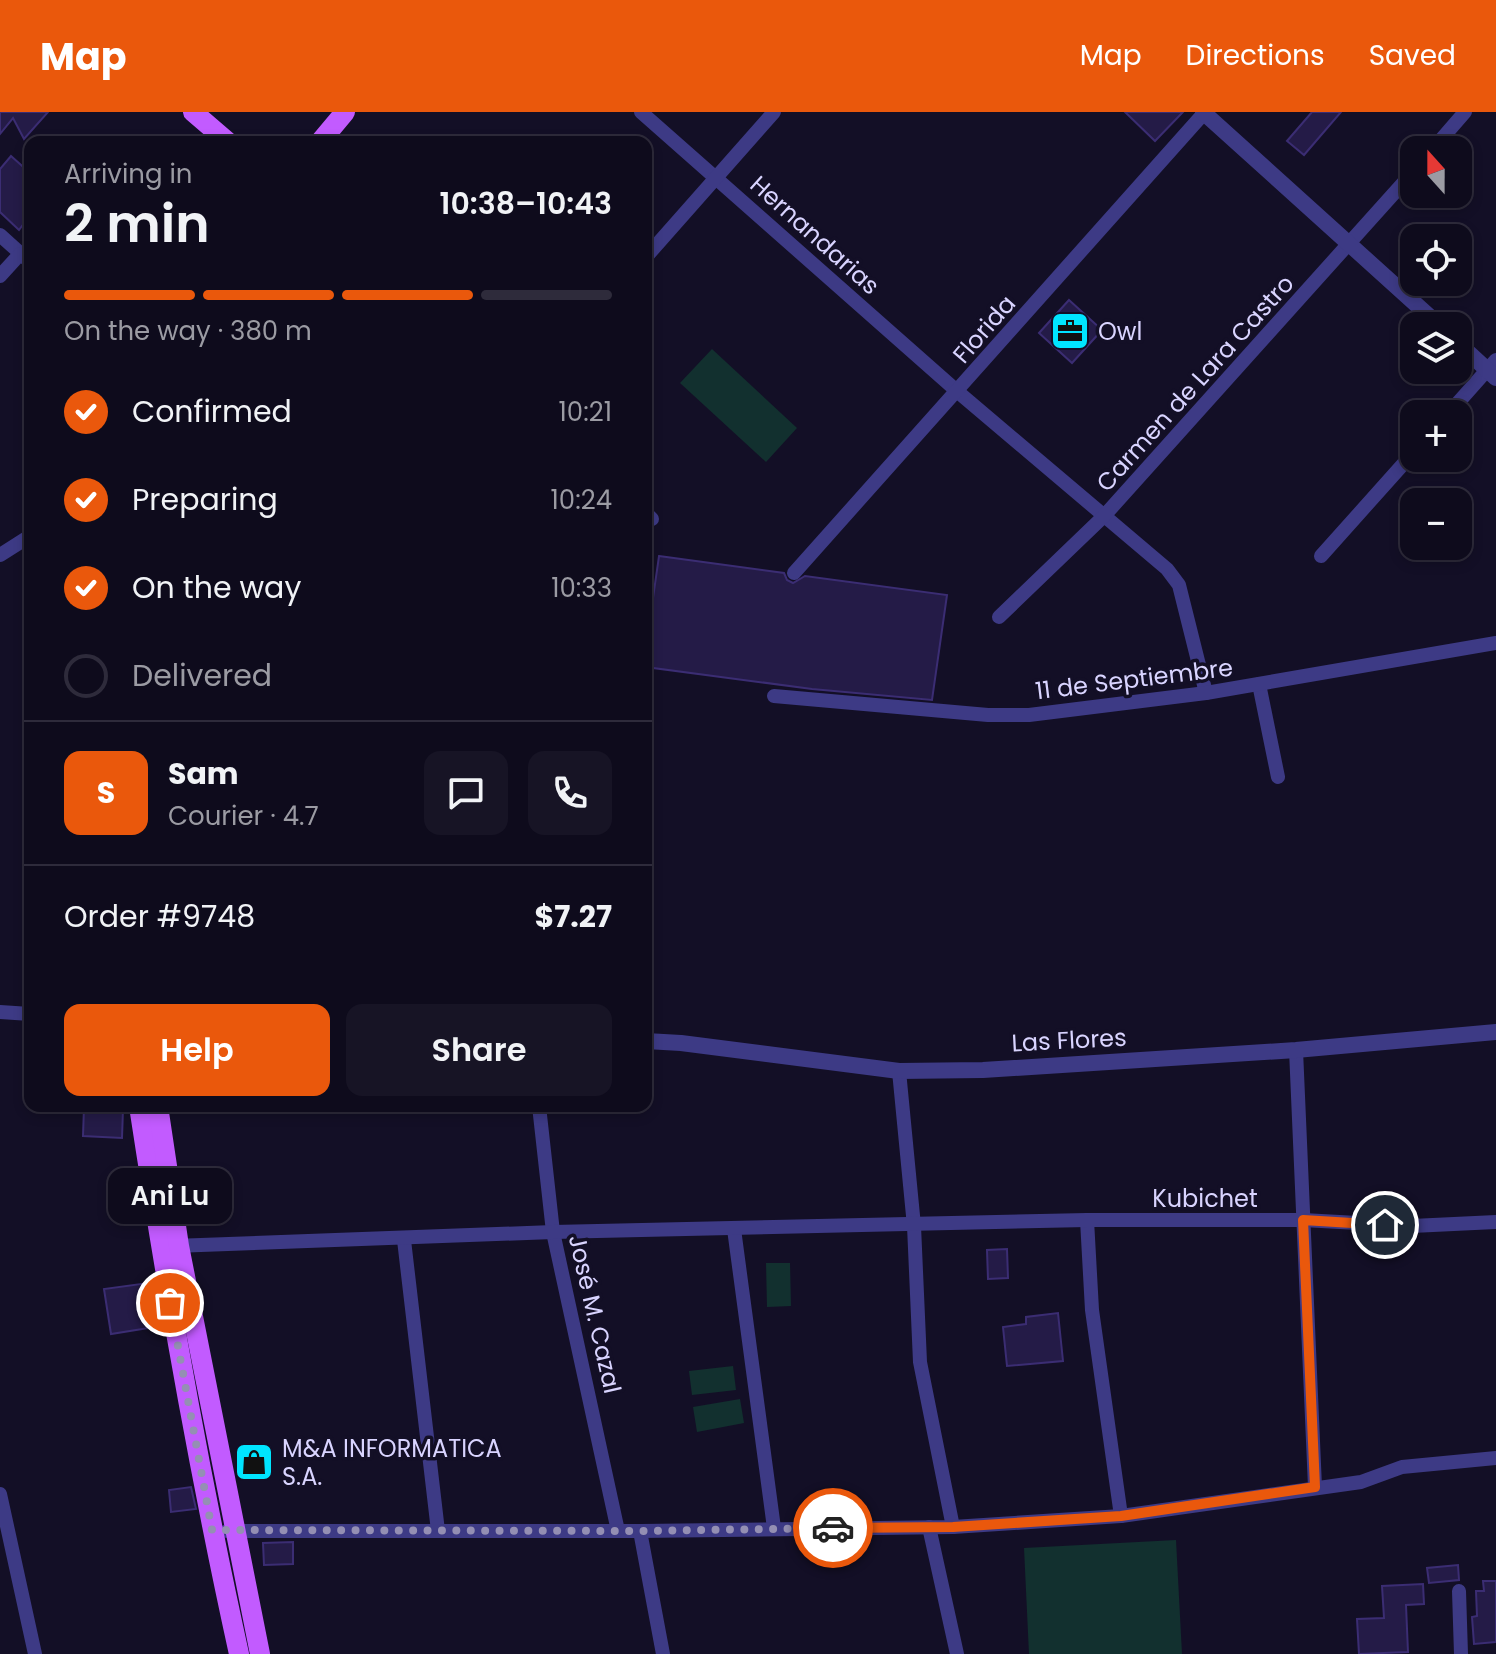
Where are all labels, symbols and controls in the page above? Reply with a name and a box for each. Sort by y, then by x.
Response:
text: Map [40,30,127,83]
text: Map [1080,36,1142,75]
text: Directions [1186,36,1325,75]
text: Saved [1369,36,1456,75]
north arrow [1400,136,1472,208]
map controls [1400,136,1472,560]
text: Arriving in [64,156,193,192]
street label: Hernandarias [743,168,887,302]
text: 10:38–10:43 [440,182,612,225]
text: 2 min [64,187,210,260]
button: locate [1400,224,1472,296]
street label: Carmen de Lara Castro [1089,268,1301,498]
street label: Florida [945,288,1023,370]
office icon: Owl [1049,310,1091,352]
button: layers [1400,312,1472,384]
text: On the way · 380 m [64,313,312,349]
place label: Owl [1098,315,1142,348]
icon: check [64,390,108,434]
text: Confirmed [132,390,292,433]
text: 10:21 [559,394,612,430]
button: + [1400,400,1472,472]
icon: check [64,478,108,522]
text: Preparing [132,478,278,521]
text: 10:24 [551,482,612,518]
button: − [1400,488,1472,560]
icon: check [64,566,108,610]
text: On the way [132,566,301,609]
text: 10:33 [551,570,612,606]
street label: 11 de Septiembre [1033,651,1235,707]
text: Delivered [132,654,272,697]
button: chat [424,751,508,835]
button: phone [528,751,612,835]
text: Sam [168,752,239,795]
text: S [97,771,115,814]
text: Courier · 4.7 [168,798,319,834]
text: Order #9748 [64,895,255,938]
text: $7.27 [535,895,612,938]
button: Help [64,1004,330,1096]
button: Share [346,1004,612,1096]
street label: Las Flores [1011,1021,1127,1059]
callout: Ani Lu [108,1167,232,1223]
text: Ani Lu [131,1178,209,1214]
street label: Kubichet [1152,1182,1258,1215]
pin [1351,1191,1419,1259]
icon: home [1363,1203,1407,1247]
street label: José M. Cazal [561,1231,629,1397]
pin [136,1269,204,1337]
icon: bag [148,1281,192,1325]
place label: M&A INFORMATICA S.A. [282,1432,502,1493]
shop icon: M&A INFORMATICA S.A. [233,1441,275,1483]
courier [793,1488,873,1568]
icon: car [811,1506,855,1550]

